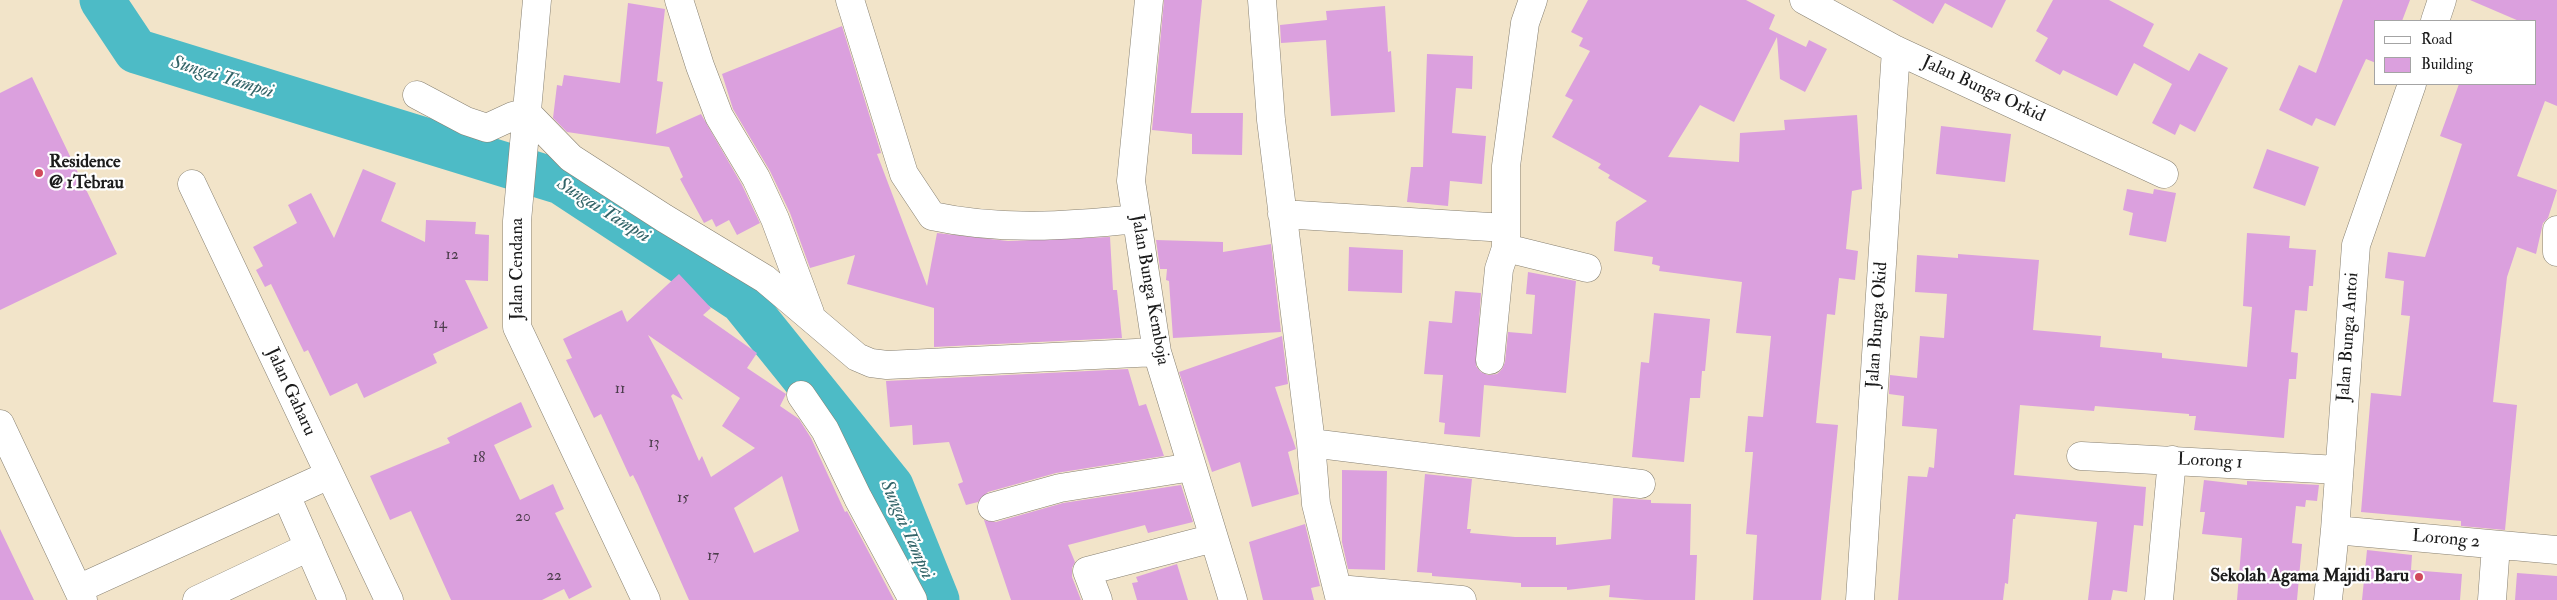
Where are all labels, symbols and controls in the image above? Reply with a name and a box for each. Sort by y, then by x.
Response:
legend [2374,20,2537,85]
text: Road [2421,30,2452,49]
water label: Sungai Tampoi [168,52,276,104]
street label: Jalan Bunga Orkid [1918,52,2048,128]
text: Building [2421,55,2473,74]
place label: Residence @ 1Tebrau [49,152,124,194]
marker: Residence @ 1Tebrau [33,167,45,179]
water label: Sungai Tampoi [552,173,654,249]
street label: Jalan Bunga Kemboja [1125,213,1173,367]
street label: Jalan Cendana [507,218,529,320]
house number: 12 [446,247,458,265]
street label: Jalan Bunga Okid [1863,261,1893,389]
street label: Jalan Bunga Antoi [2334,272,2364,402]
house number: 14 [433,316,447,334]
street label: Jalan Gaharu [260,344,320,440]
house number: 11 [615,381,625,399]
house number: 13 [648,435,660,453]
house number: 18 [473,450,485,468]
street label: Lorong 1 [2177,450,2243,474]
water label: Sungai Tampoi [874,477,938,583]
house number: 15 [677,490,689,508]
house number: 20 [515,509,531,527]
street label: Lorong 2 [2411,526,2481,554]
house number: 17 [707,548,719,566]
place label: Sekolah Agama Majidi Baru [2210,566,2409,588]
house number: 22 [546,568,562,586]
marker: Sekolah Agama Majidi Baru [2413,571,2425,583]

